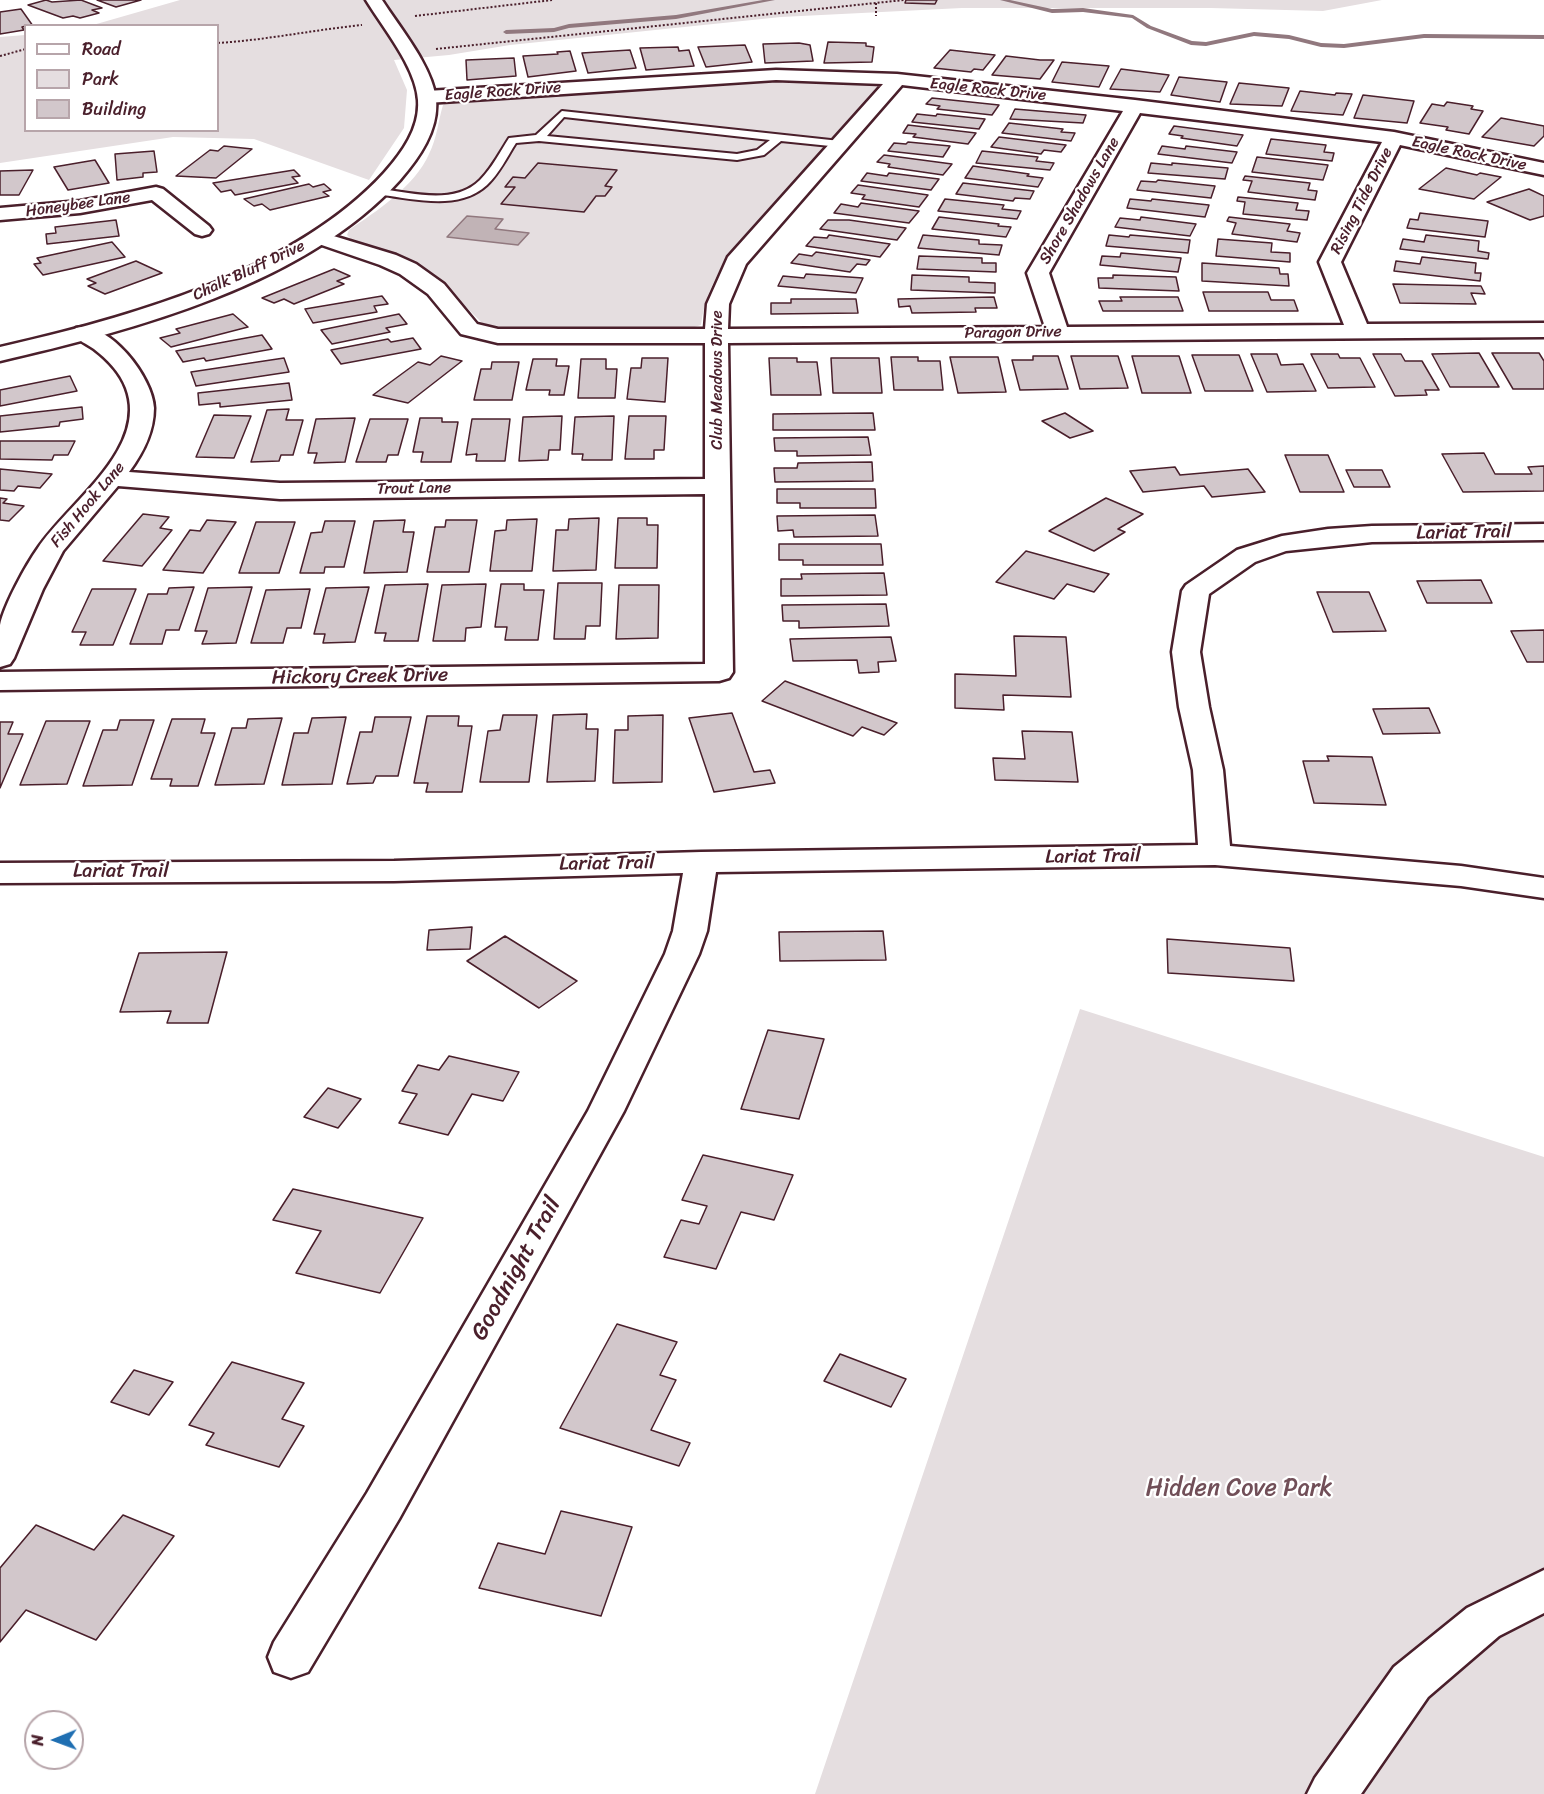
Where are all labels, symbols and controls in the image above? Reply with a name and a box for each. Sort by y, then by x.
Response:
legend [24,24,219,132]
text: Road [82,33,121,65]
text: Park [82,63,119,95]
street label: Eagle Rock Drive [929,74,1047,106]
street label: Eagle Rock Drive [444,78,562,106]
text: Building [82,93,146,125]
street label: Eagle Rock Drive [1410,132,1528,176]
street label: Shore Shadows Lane [1036,134,1124,268]
street label: Rising Tide Drive [1327,144,1397,258]
street label: Honeybee Lane [24,188,132,222]
street label: Chalk Bluff Drive [190,237,308,305]
street label: Club Meadows Drive [708,310,728,450]
street label: Paragon Drive [964,323,1062,343]
street label: Fish Hook Lane [47,458,129,552]
street label: Trout Lane [377,479,451,499]
street label: Lariat Trail [1416,520,1512,546]
street label: Hickory Creek Drive [272,663,448,691]
street label: Lariat Trail [1045,844,1141,870]
street label: Lariat Trail [559,851,655,877]
street label: Lariat Trail [73,860,169,884]
street label: Goodnight Trail [466,1192,568,1346]
park label: Hidden Cove Park [1146,1475,1332,1503]
north arrow [24,1710,84,1770]
text: N [23,1734,52,1746]

